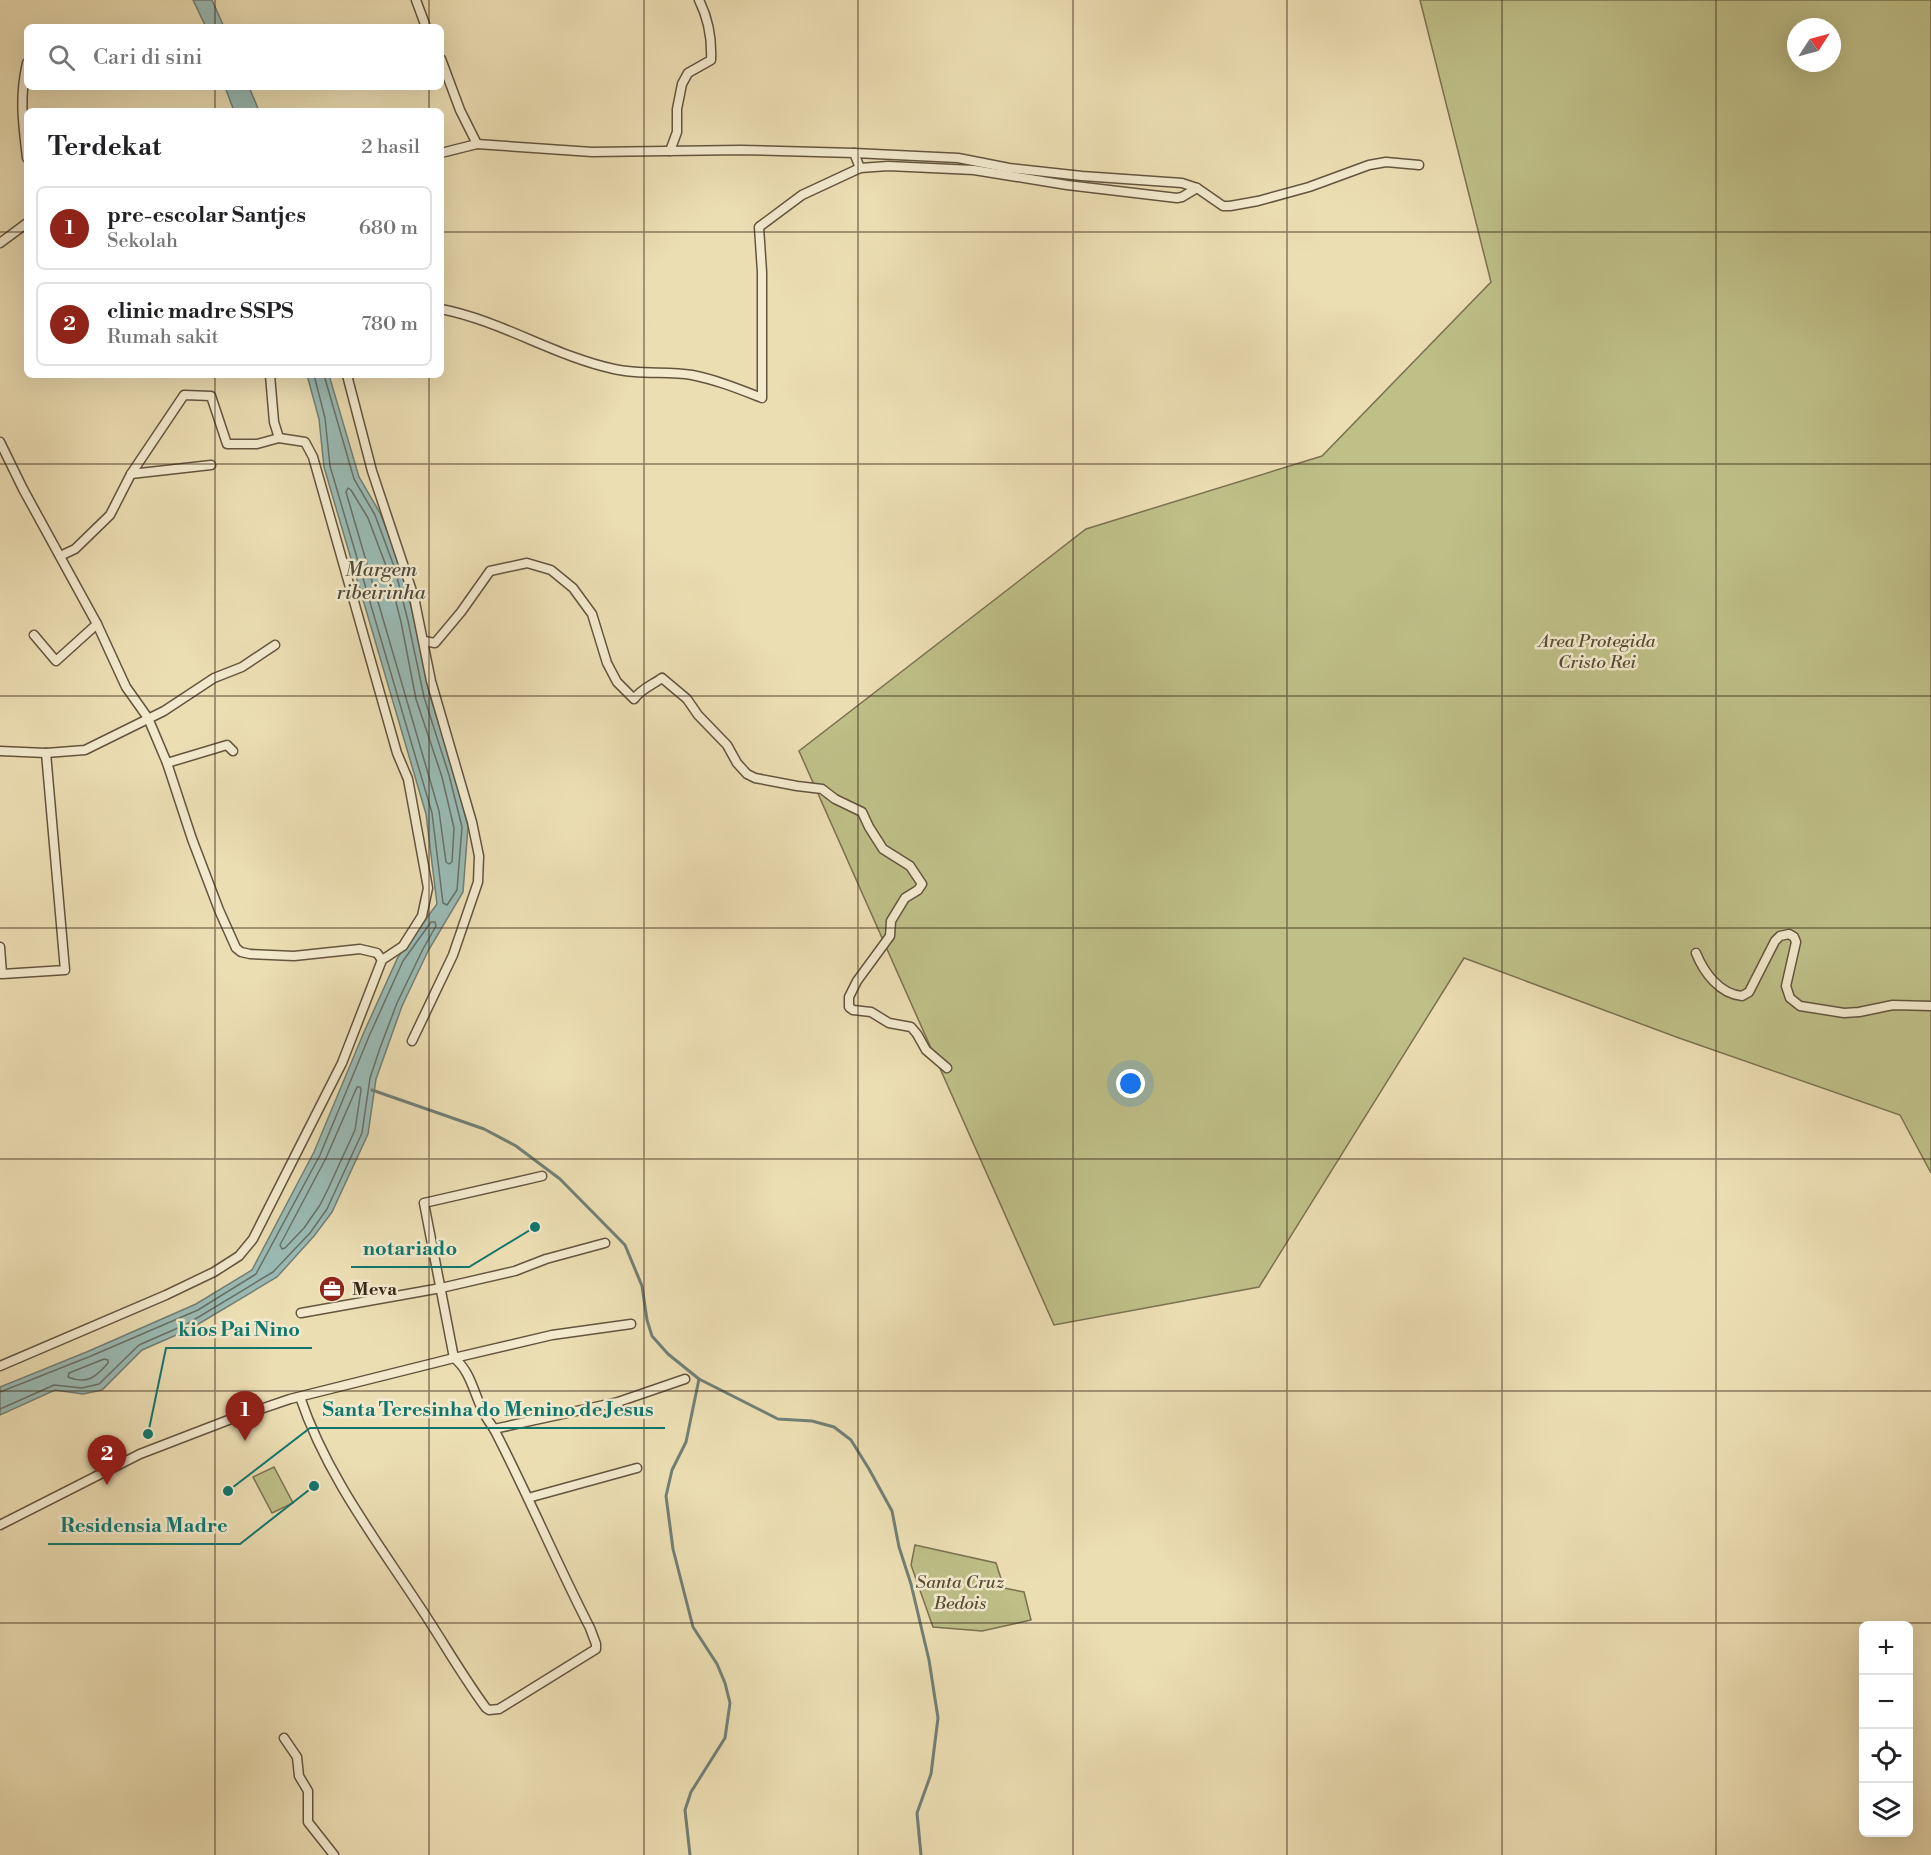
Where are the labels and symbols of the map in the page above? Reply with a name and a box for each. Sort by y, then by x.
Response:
north arrow [1787,18,1841,72]
water label: Margem ribeirinha [336,558,427,606]
park label: Area Protegida Cristo Rei [1536,630,1657,674]
your location [1116,1069,1145,1098]
callout: notariado [351,1229,469,1267]
text: notariado [363,1237,457,1262]
office icon: Meva [317,1274,347,1304]
place label: Meva [352,1278,397,1301]
callout: kios Pai Nino [166,1310,312,1348]
text: kios Pai Nino [178,1318,300,1343]
callout: Santa Teresinha do Menino de Jesus [310,1390,665,1428]
pin: 1 [226,1392,264,1441]
text: Santa Teresinha do Menino de Jesus [323,1398,653,1423]
pin: 2 [88,1436,126,1485]
callout: Residensia Madre [48,1506,240,1544]
text: Residensia Madre [60,1514,228,1539]
park label: Santa Cruz Bedois [916,1571,1005,1615]

